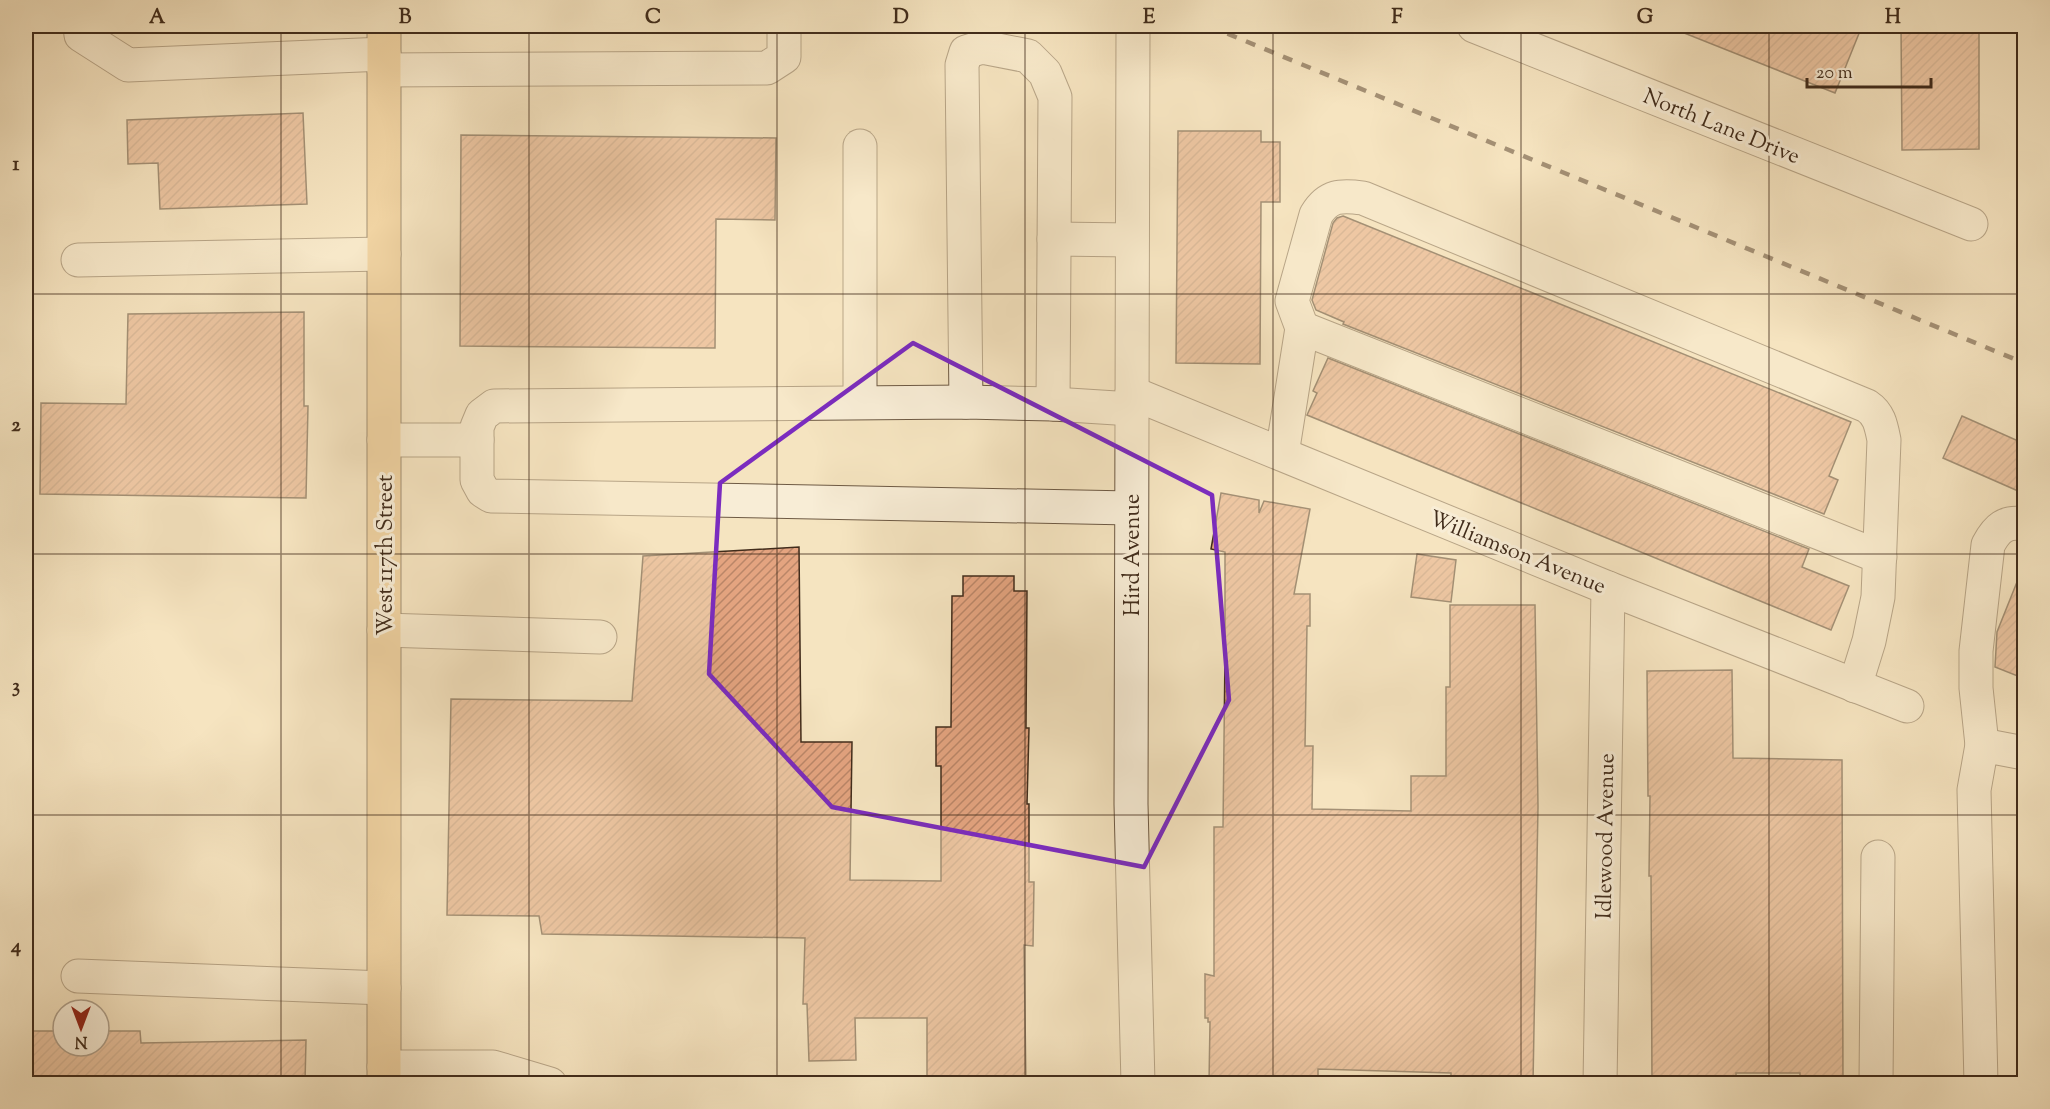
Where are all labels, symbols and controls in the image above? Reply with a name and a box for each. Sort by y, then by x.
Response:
text: A [149,4,166,33]
text: B [399,4,412,33]
text: C [645,4,661,33]
text: D [893,4,909,33]
text: E [1143,4,1156,33]
text: F [1391,4,1403,33]
text: G [1637,4,1654,33]
text: H [1885,4,1901,33]
scale bar [1807,51,1932,89]
text: 20 m [1816,61,1853,87]
street label: North Lane Drive [1638,82,1804,174]
text: 1 [13,151,20,180]
text: 2 [11,412,21,441]
street label: West 117th Street [371,474,403,636]
street label: Hird Avenue [1118,494,1150,616]
street label: Williamson Avenue [1424,504,1610,604]
text: 3 [12,673,20,702]
street label: Idlewood Avenue [1590,753,1624,919]
text: 4 [10,933,21,962]
north arrow [51,998,111,1058]
text: N [74,1029,87,1052]

